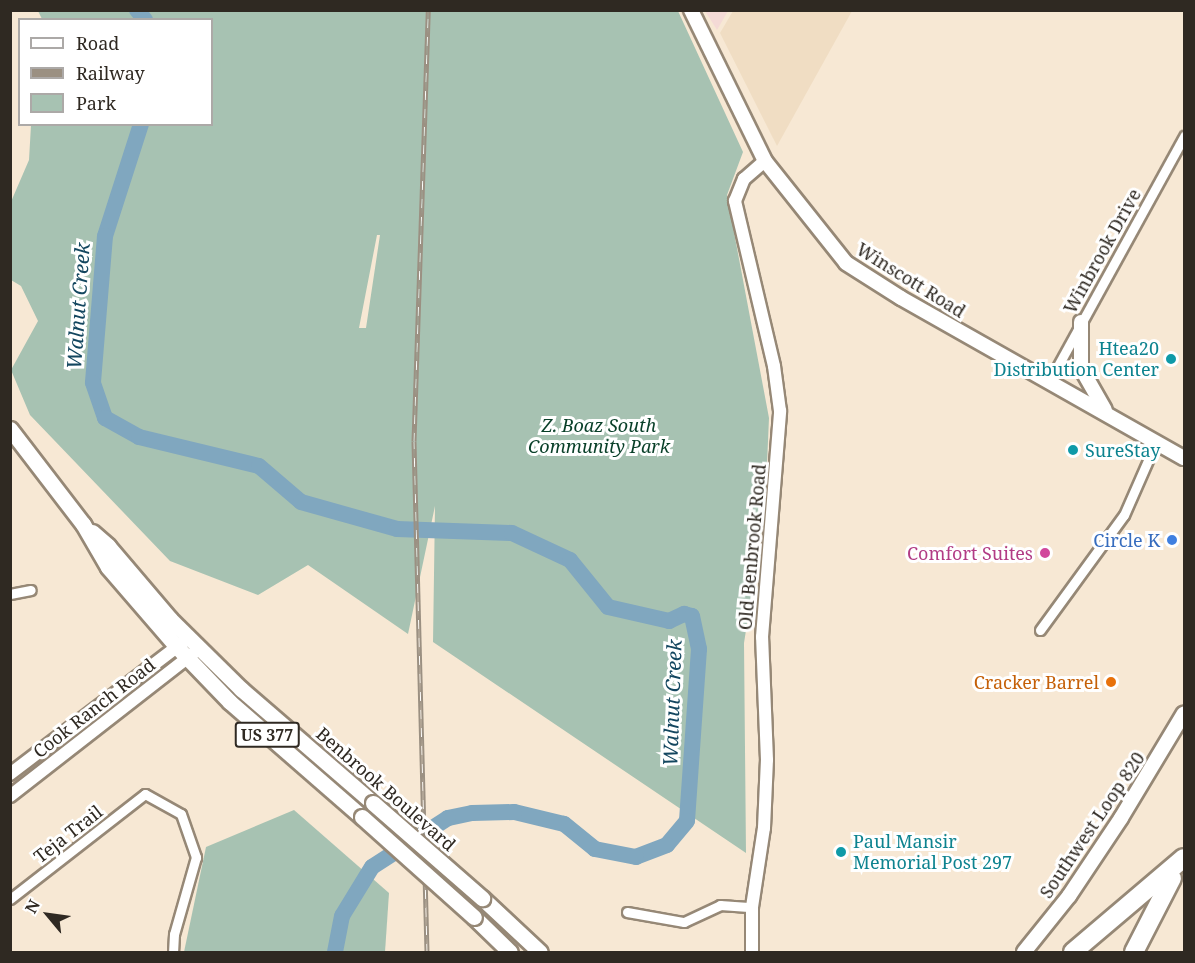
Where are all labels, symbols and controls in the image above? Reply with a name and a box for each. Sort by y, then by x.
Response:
legend [18,18,213,126]
text: Road [76,31,119,55]
text: Railway [76,61,145,85]
text: Park [76,91,116,115]
street label: Winbrook Drive [1059,185,1145,317]
street label: Winscott Road [853,238,969,322]
water label: Walnut Creek [62,242,94,370]
place label: Htea20 Distribution Center [993,338,1159,380]
marker: Htea20 Distribution Center [1164,352,1178,366]
park label: Z. Boaz South Community Park [528,415,670,458]
place label: SureStay [1085,439,1160,461]
marker: SureStay [1066,443,1080,457]
street label: Old Benbrook Road [734,463,770,631]
place label: Circle K [1093,529,1160,551]
marker: Circle K [1165,533,1179,547]
place label: Comfort Suites [907,542,1033,564]
marker: Comfort Suites [1038,546,1052,560]
water label: Walnut Creek [658,639,686,767]
street label: Cook Ranch Road [29,654,159,762]
place label: Cracker Barrel [974,671,1099,693]
marker: Cracker Barrel [1104,675,1118,689]
road number: US 377 [234,722,300,748]
street label: Benbrook Boulevard [312,723,460,855]
street label: Southwest Loop 820 [1035,748,1149,902]
street label: Teja Trail [30,801,106,867]
place label: Paul Mansir Memorial Post 297 [853,831,1012,874]
marker: Paul Mansir Memorial Post 297 [834,845,848,859]
north arrow [18,885,78,945]
text: N [20,895,45,917]

